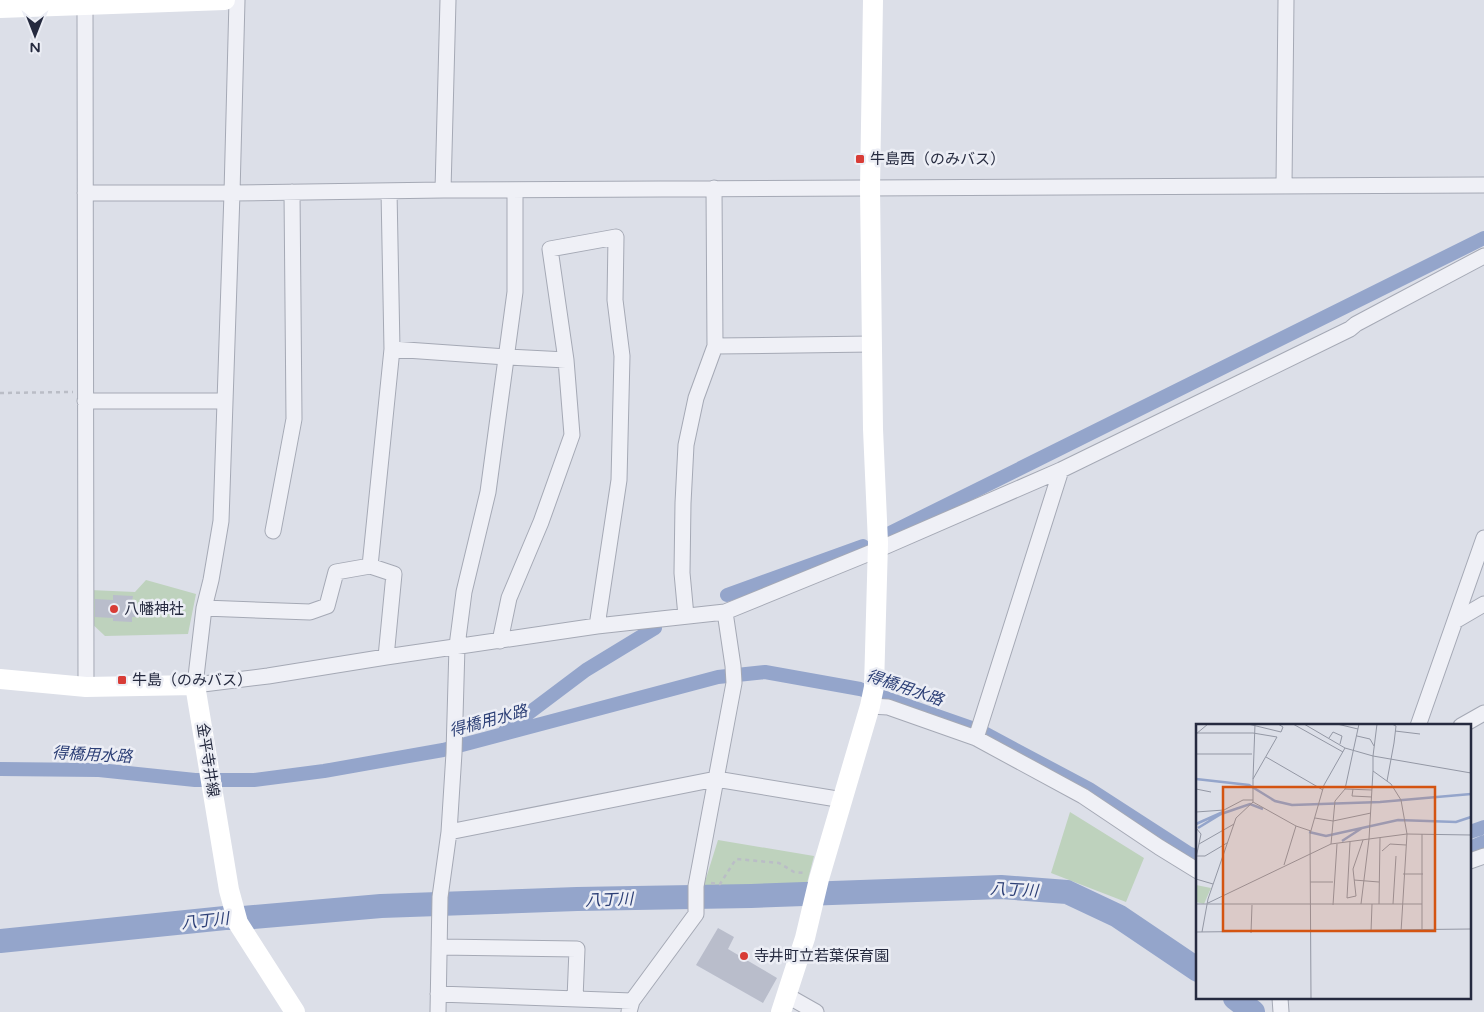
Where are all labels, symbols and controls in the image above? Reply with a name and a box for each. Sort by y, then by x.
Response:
north arrow [10,10,60,60]
text: N [29,39,41,56]
place label: 牛島西（のみバス） [870,150,1005,168]
marker: 牛島西（のみバス） [854,153,866,165]
place label: 八幡神社 [124,600,184,618]
marker: 八幡神社 [108,603,120,615]
water label: 得橋用水路 [864,665,948,711]
place label: 牛島（のみバス） [132,671,252,689]
marker: 牛島（のみバス） [116,674,128,686]
water label: 得橋用水路 [447,700,531,741]
street label: 金平寺井線 [193,722,223,798]
inset map [1196,724,1472,1000]
water label: 得橋用水路 [51,743,134,767]
water label: 八丁川 [989,879,1040,901]
water label: 八丁川 [585,889,635,911]
water label: 八丁川 [180,908,232,933]
place label: 寺井町立若葉保育園 [754,947,889,965]
marker: 寺井町立若葉保育園 [738,950,750,962]

